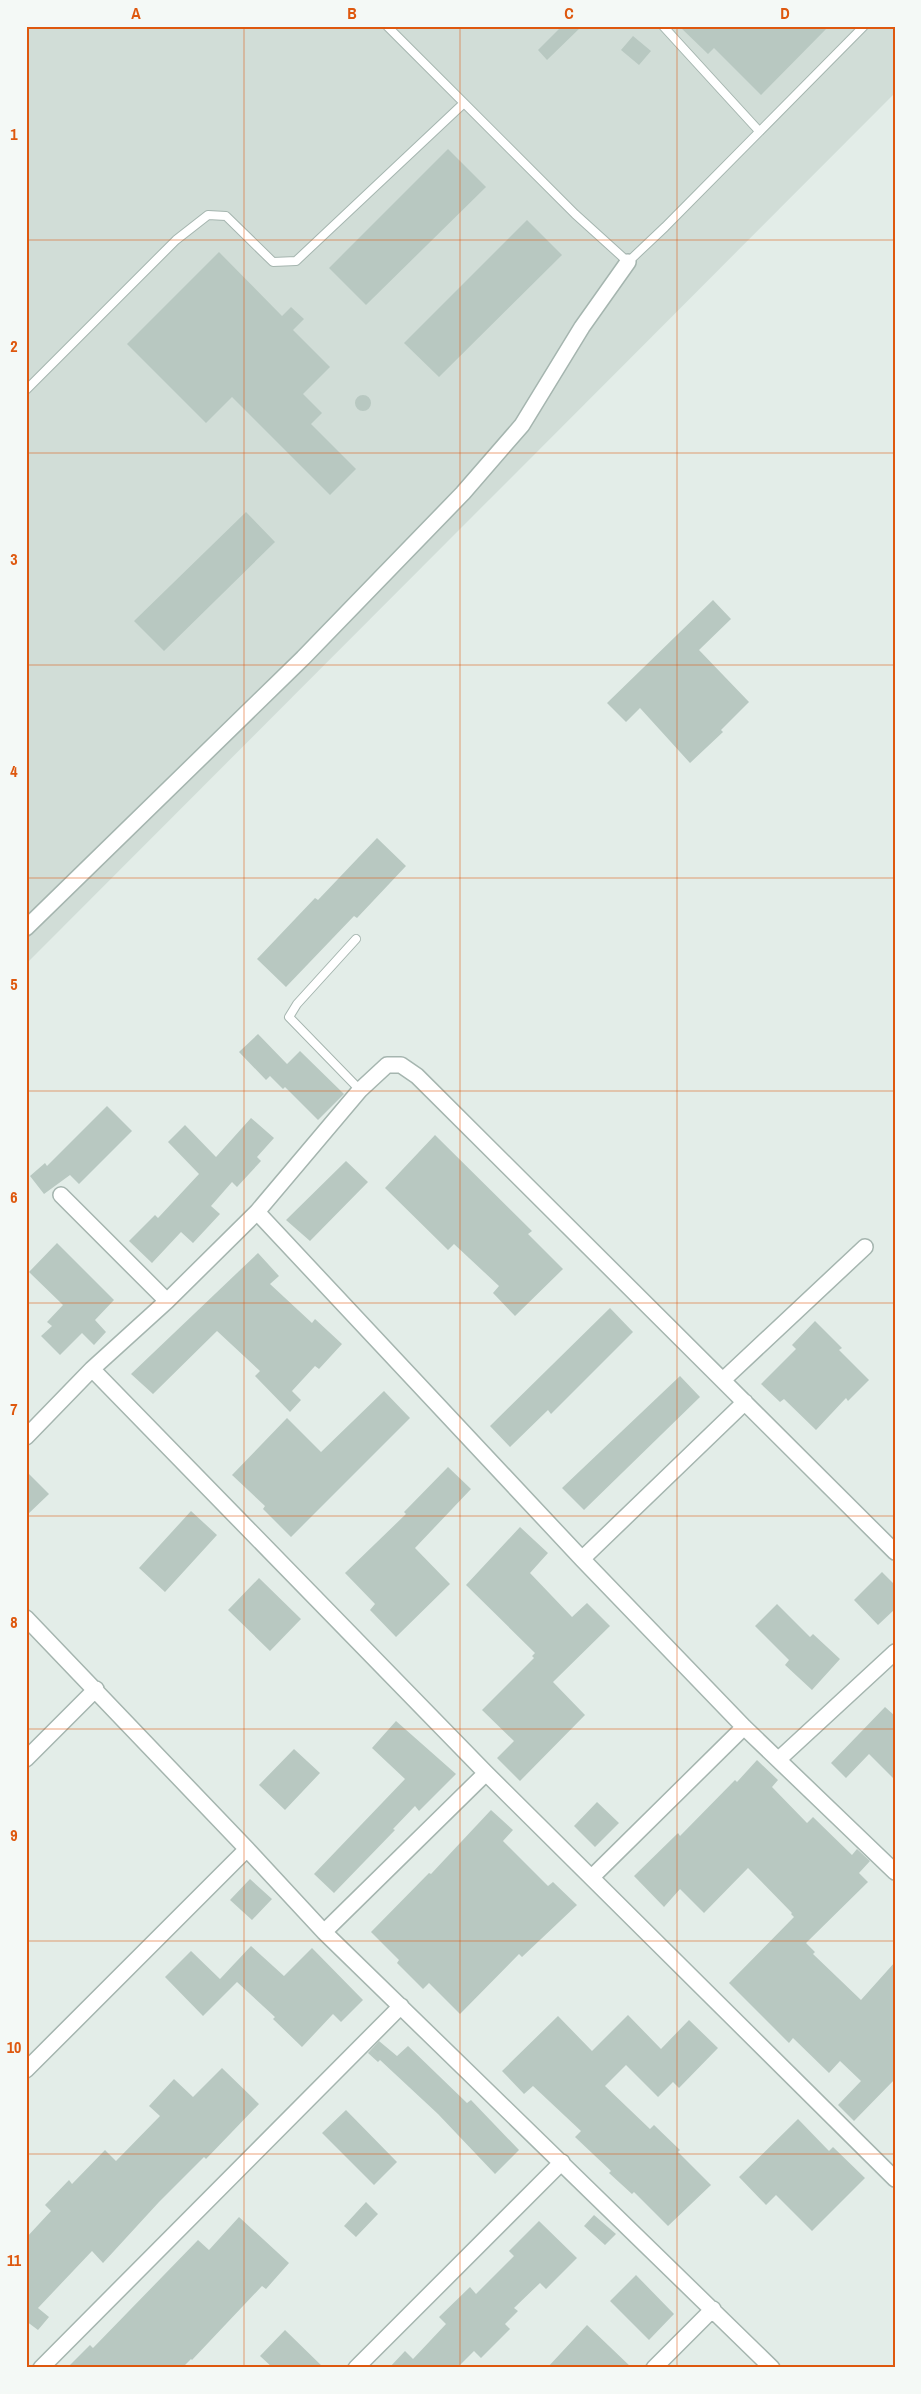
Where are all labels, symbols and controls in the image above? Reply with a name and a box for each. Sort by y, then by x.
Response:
text: A [131,2,141,24]
text: B [347,2,357,24]
text: C [564,2,574,24]
text: D [780,2,790,24]
text: 1 [10,123,18,145]
text: 2 [10,335,18,357]
text: 3 [10,548,18,570]
text: 4 [10,760,18,782]
text: 5 [10,973,18,995]
text: 6 [10,1186,18,1208]
text: 7 [10,1398,18,1420]
text: 8 [10,1611,18,1633]
text: 9 [10,1824,18,1846]
text: 10 [7,2036,21,2058]
text: 11 [7,2249,22,2271]

